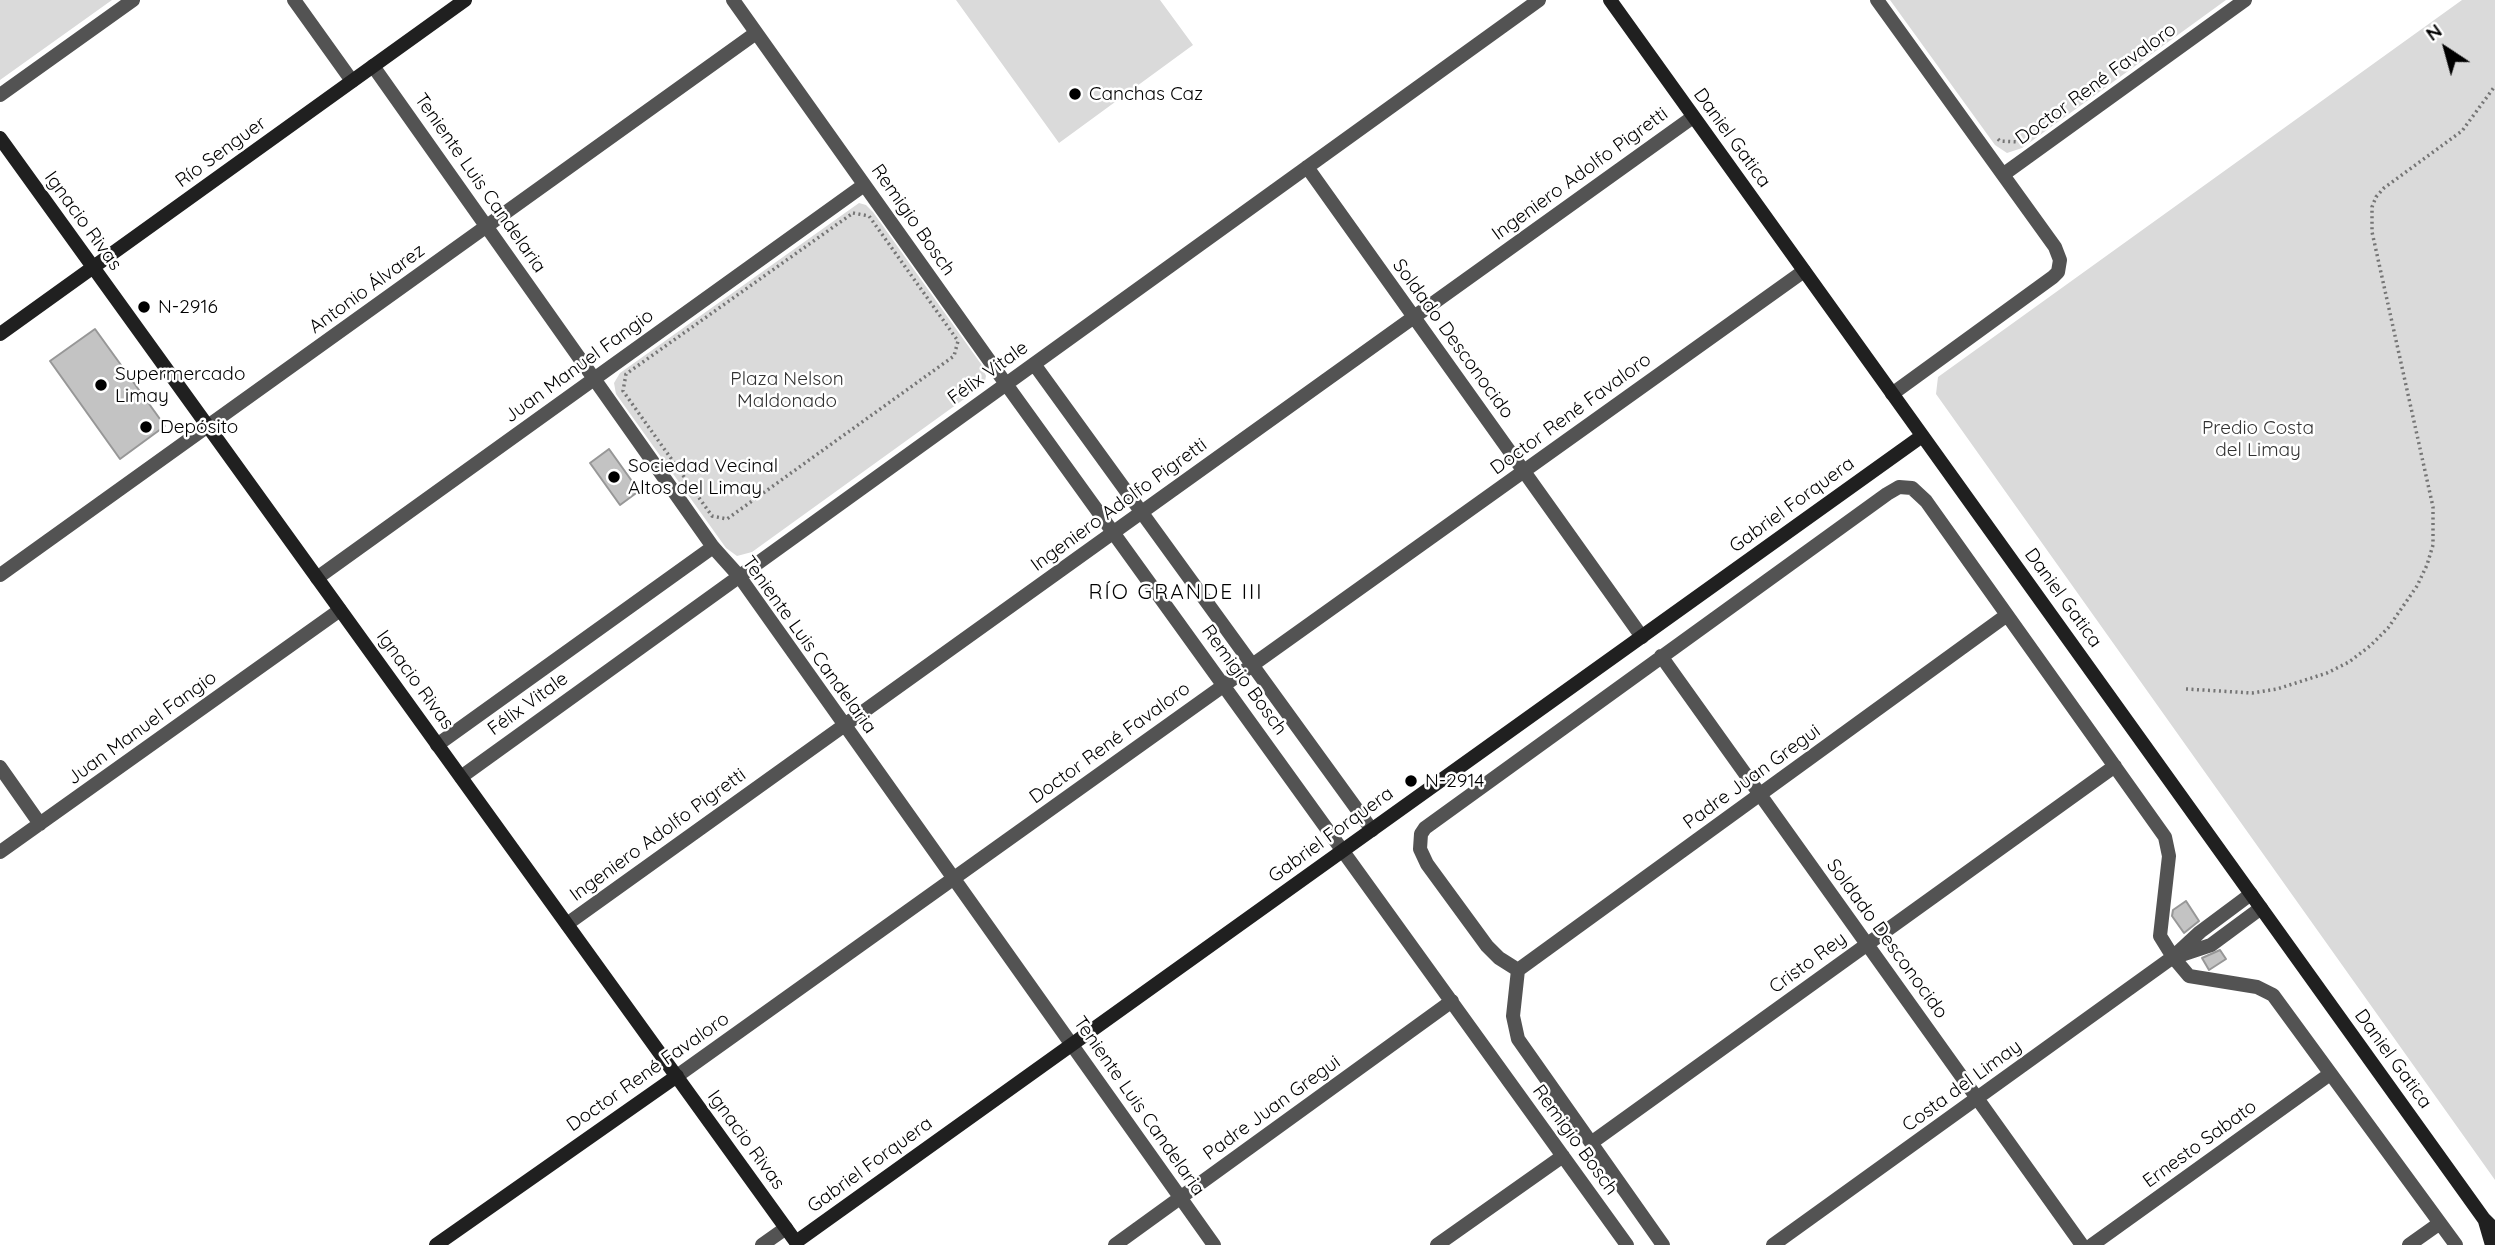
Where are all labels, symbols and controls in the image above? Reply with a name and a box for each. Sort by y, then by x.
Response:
north arrow [2411,14,2481,84]
street label: Doctor René Favaloro [2011,18,2181,150]
text: N [2421,18,2446,46]
place label: Canchas Caz [1089,83,1203,105]
street label: Daniel Gatica [1688,84,1776,192]
marker: Canchas Caz [1067,86,1083,102]
street label: Teniente Luis Candelaria [409,89,551,277]
street label: Ingeniero Adolfo Pigretti [1488,103,1672,245]
street label: Río Senguer [171,112,271,192]
street label: Remigio Bosch [866,160,960,280]
street label: Ignacio Rivas [39,167,127,275]
street label: Antonio Álvarez [305,239,429,339]
street label: Soldado Desconocido [1387,255,1519,423]
place label: N-2916 [158,296,218,318]
marker: N-2916 [136,299,152,315]
street label: Juan Manuel Fangio [500,304,658,428]
street label: Félix Vitale [943,336,1033,410]
street label: Doctor René Favaloro [1486,348,1656,480]
place label: Supermercado Limay [115,363,245,407]
park label: Plaza Nelson Maldonado [730,368,844,412]
marker: Supermercado Limay [93,377,109,393]
place label: Depósito [160,416,238,438]
park label: Predio Costa del Limay [2202,417,2314,461]
marker: Depósito [138,419,154,435]
street label: Ingeniero Adolfo Pigretti [1027,434,1211,576]
street label: Gabriel Forquera [1725,452,1859,558]
place label: Sociedad Vecinal Altos del Limay [628,455,778,499]
marker: Sociedad Vecinal Altos del Limay [606,469,622,485]
street label: Daniel Gatica [2019,544,2107,652]
street label: Teniente Luis Candelaria [737,552,881,738]
district label: RÍO GRANDE III [1090,580,1262,606]
street label: Remigio Bosch [1196,620,1292,740]
street label: Ignacio Rivas [371,626,459,734]
street label: Juan Manuel Fangio [63,666,221,790]
street label: Félix Vitale [483,667,573,741]
street label: Doctor René Favaloro [1025,677,1195,809]
street label: Padre Juan Gregui [1679,720,1825,834]
street label: Ingeniero Adolfo Pigretti [566,764,750,906]
place label: N-2914 [1425,770,1484,792]
marker: N-2914 [1403,773,1419,789]
street label: Gabriel Forquera [1264,782,1398,888]
street label: Soldado Desconocido [1821,855,1953,1023]
street label: Cristo Rey [1765,927,1851,999]
street label: Daniel Gatica [2349,1005,2437,1113]
street label: Doctor René Favaloro [562,1007,734,1137]
street label: Teniente Luis Candelaria [1068,1012,1210,1200]
street label: Costa del Limay [1898,1035,2026,1137]
street label: Padre Juan Gregui [1199,1051,1345,1165]
street label: Remigio Bosch [1527,1080,1623,1200]
street label: Ignacio Rivas [702,1086,790,1194]
street label: Ernesto Sabato [2139,1095,2261,1193]
street label: Gabriel Forquera [803,1112,937,1218]

